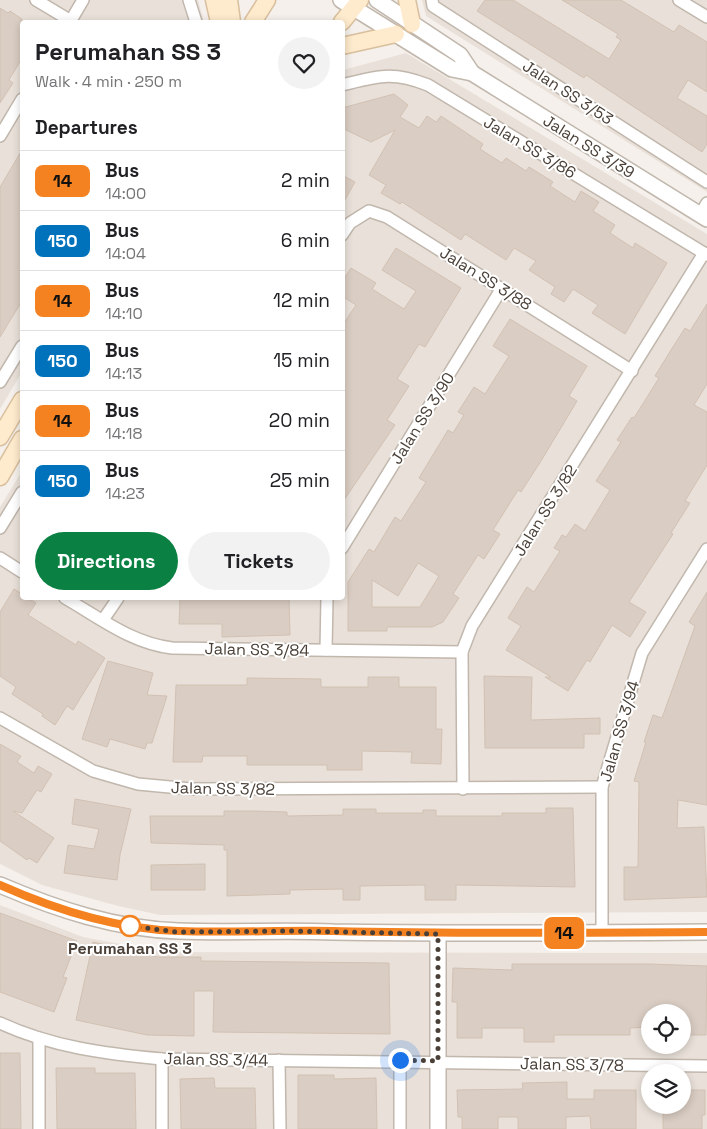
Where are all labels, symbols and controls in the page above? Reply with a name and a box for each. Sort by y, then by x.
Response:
text: Perumahan SS 3 [35,36,221,67]
button: heart [278,37,330,89]
street label: Jalan SS 3/53 [518,55,617,130]
text: Walk · 4 min · 250 m [35,71,182,92]
street label: Jalan SS 3/39 [539,110,638,183]
street label: Jalan SS 3/86 [480,112,580,183]
text: Departures [35,115,138,140]
text: Bus [105,158,139,183]
text: 2 min [281,168,330,193]
text: 14 [53,169,72,192]
text: 14:00 [105,183,146,204]
text: Bus [105,218,139,243]
text: 6 min [281,228,330,253]
text: 150 [47,229,78,252]
street label: Jalan SS 3/88 [436,242,536,315]
text: 14:04 [105,243,146,264]
text: Bus [105,278,139,303]
text: 12 min [273,288,330,313]
text: 14 [53,289,72,312]
text: 14:10 [105,303,143,324]
text: Bus [105,338,139,363]
text: 15 min [273,348,330,373]
text: 150 [47,349,78,372]
text: 14:13 [105,363,142,384]
street label: Jalan SS 3/90 [386,368,459,468]
text: Bus [105,398,139,423]
text: 20 min [269,408,330,433]
text: 14 [53,409,72,432]
text: 14:18 [105,423,142,444]
text: Bus [105,458,139,483]
street label: Jalan SS 3/82 [509,460,582,560]
text: 25 min [270,468,330,493]
text: 150 [47,469,78,492]
text: 14:23 [105,483,145,504]
button: Directions [35,532,178,590]
button: Tickets [188,532,330,590]
street label: Jalan SS 3/84 [205,638,309,661]
street label: Jalan SS 3/94 [595,678,644,784]
street label: Jalan SS 3/82 [171,777,275,800]
marker: Perumahan SS 3 [119,915,141,937]
line badge: 14 [542,917,586,949]
text: 14 [554,921,574,944]
place label: Perumahan SS 3 [68,938,192,959]
map controls [641,1004,691,1114]
button: locate [641,1004,691,1054]
street label: Jalan SS 3/44 [163,1048,268,1071]
your location [388,1048,413,1073]
street label: Jalan SS 3/78 [520,1053,624,1076]
button: layers [641,1064,691,1114]

